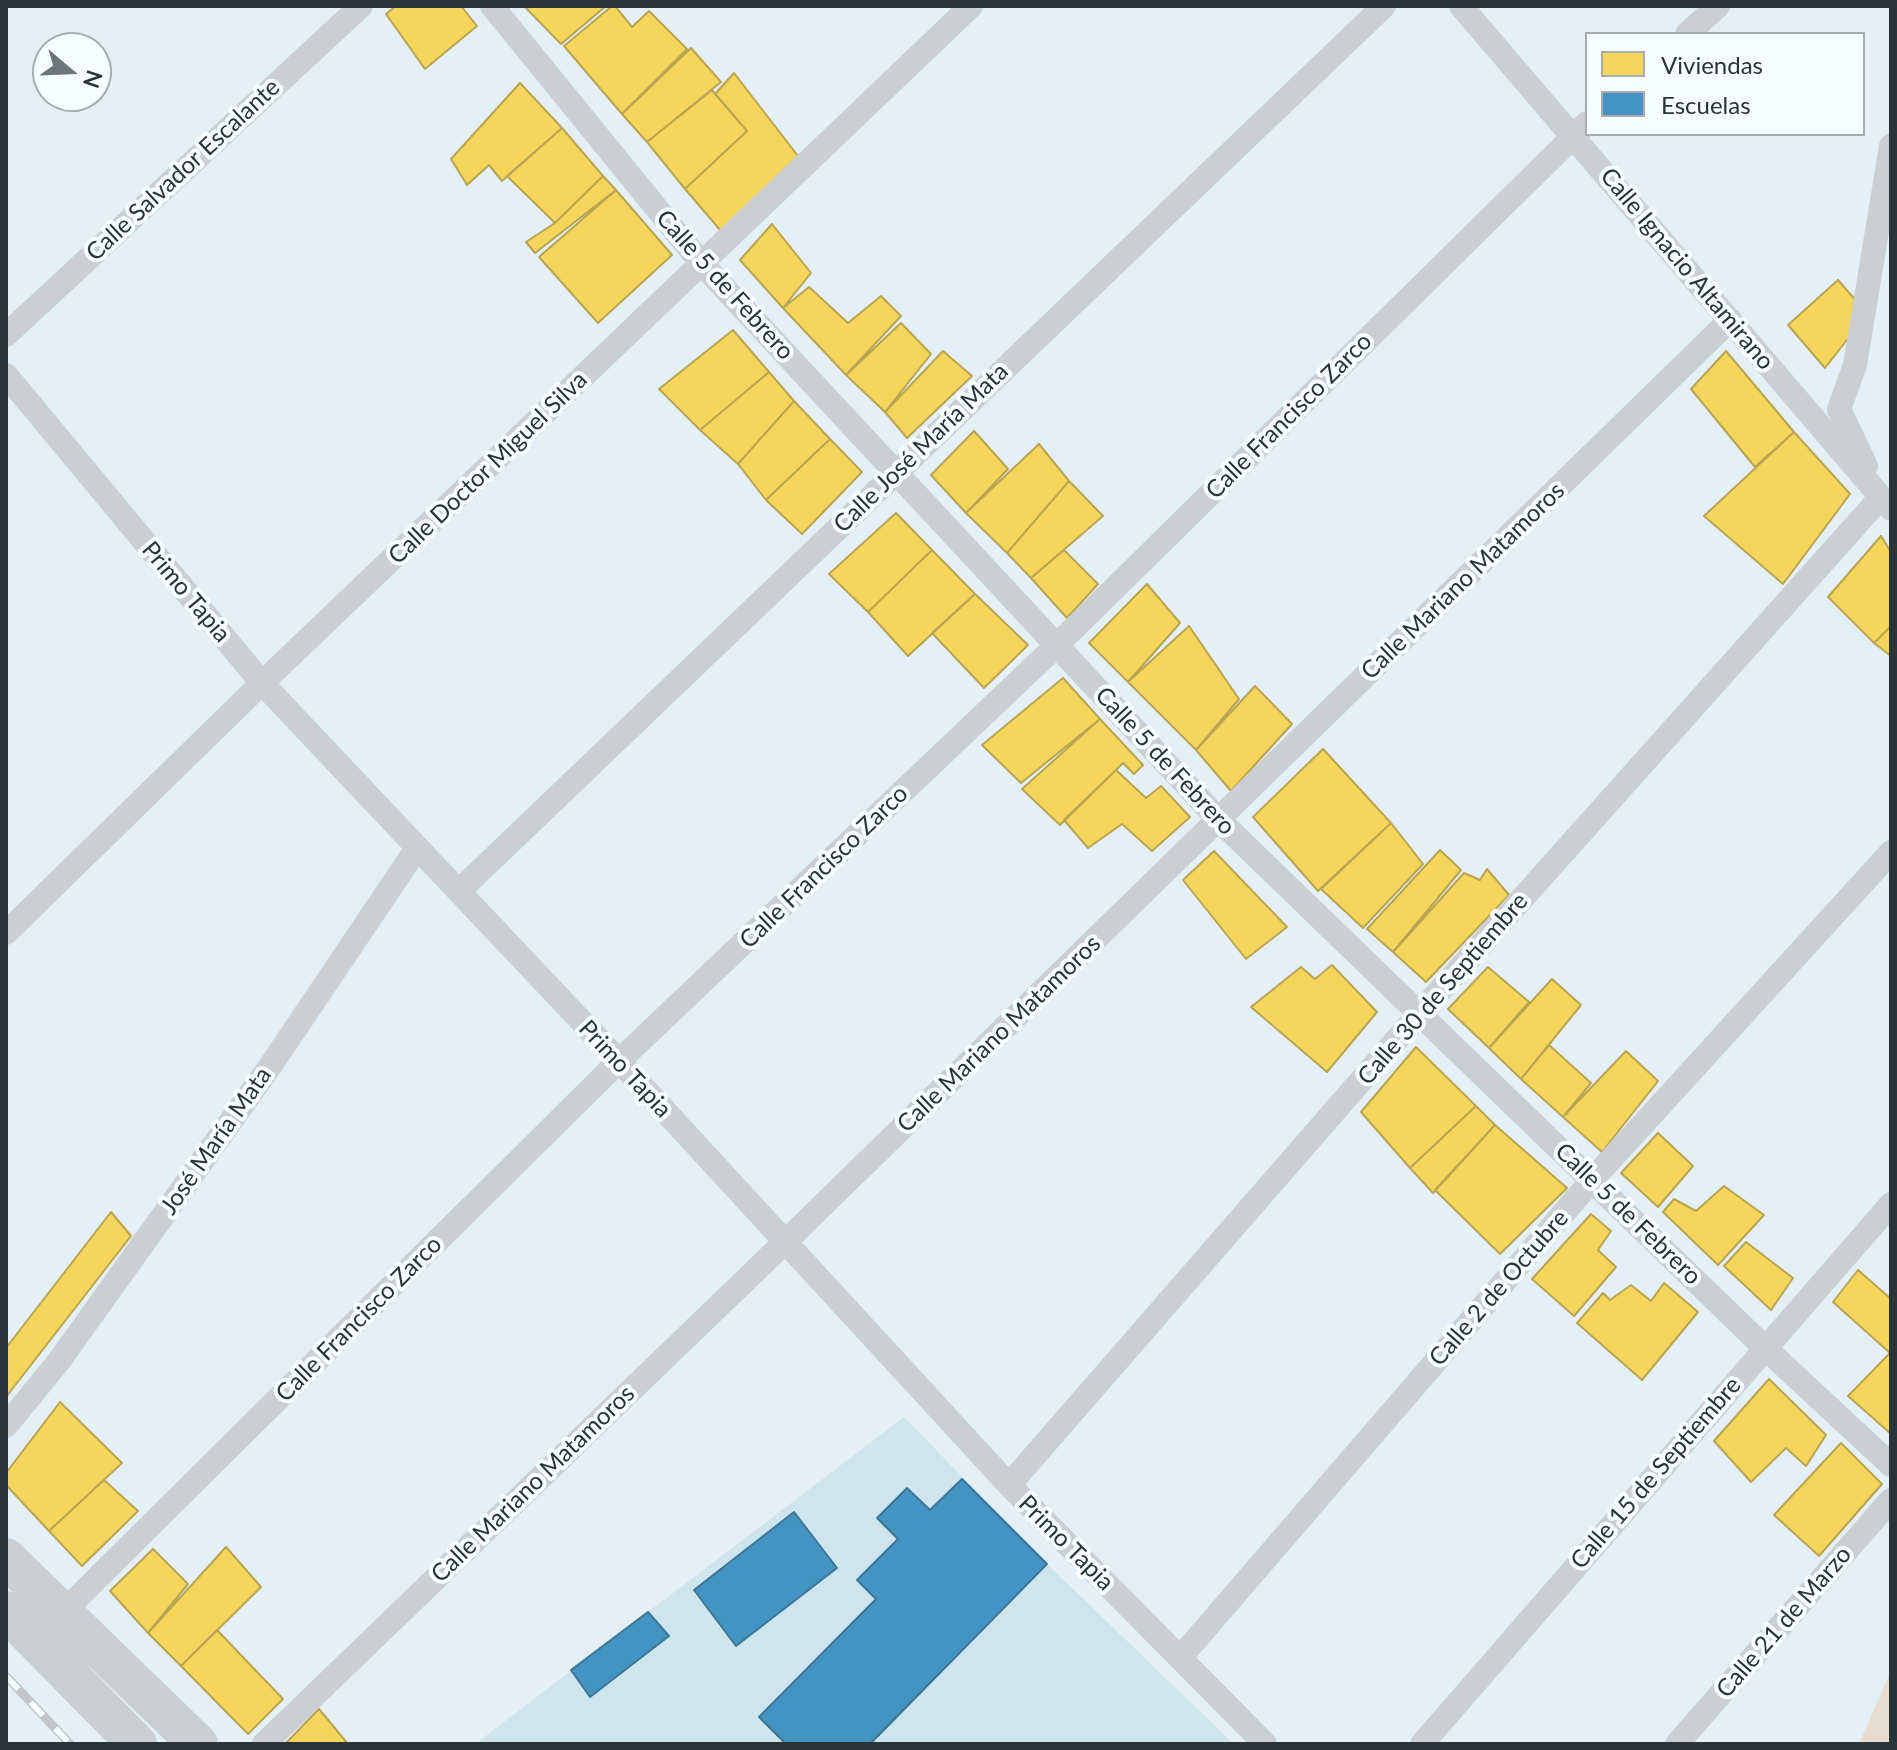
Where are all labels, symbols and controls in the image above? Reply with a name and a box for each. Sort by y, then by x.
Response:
north arrow [32,32,112,112]
legend [1585,32,1865,136]
text: Viviendas [1661,50,1763,79]
text: N [78,67,109,92]
street label: Calle Salvador Escalante [80,73,286,267]
text: Escuelas [1661,90,1751,119]
street label: Calle Ignacio Altamirano [1594,162,1780,376]
street label: Calle 5 de Febrero [650,204,800,366]
street label: Calle Francisco Zarco [1200,327,1378,505]
street label: Calle José María Mata [828,357,1014,539]
street label: Calle Doctor Miguel Silva [383,366,593,570]
street label: Calle Mariano Matamoros [1355,476,1571,686]
street label: Primo Tapia [136,536,236,648]
street label: Calle 5 de Febrero [1089,681,1241,841]
street label: Calle Francisco Zarco [734,779,914,955]
street label: Calle 30 de Septiembre [1352,887,1534,1091]
street label: Calle Mariano Matamoros [891,929,1107,1139]
street label: Primo Tapia [573,1014,677,1124]
street label: José María Mata [155,1062,277,1220]
street label: Calle 5 de Febrero [1549,1137,1707,1291]
street label: Calle 2 de Octubre [1423,1204,1575,1372]
street label: Calle Francisco Zarco [270,1230,448,1408]
street label: Calle 15 de Septiembre [1565,1371,1747,1575]
street label: Calle Mariano Matamoros [425,1379,641,1589]
street label: Primo Tapia [1012,1489,1120,1597]
street label: Calle 21 de Marzo [1710,1540,1858,1704]

